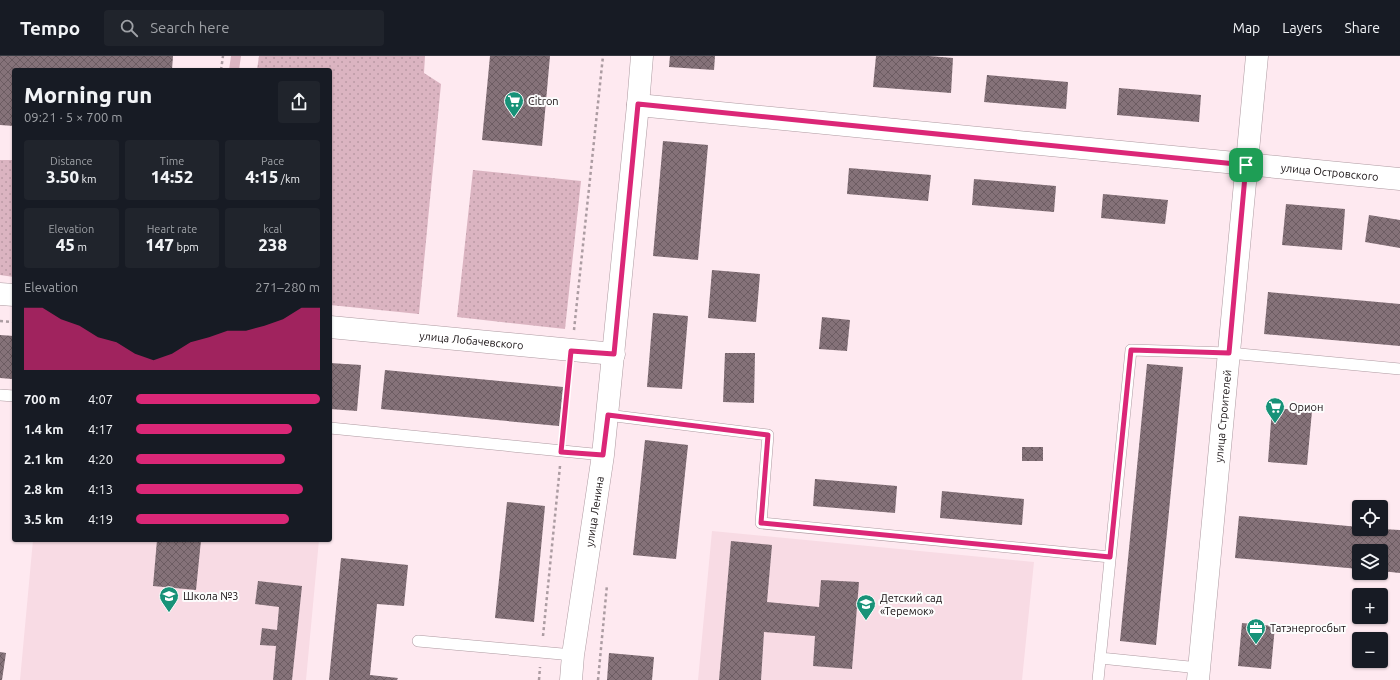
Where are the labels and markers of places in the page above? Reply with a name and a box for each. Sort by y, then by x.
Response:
supermarket icon: Citron [503,90,525,118]
place label: Citron [528,95,559,107]
pin [1229,148,1263,182]
supermarket icon: Орион [1264,396,1286,424]
place label: Орион [1289,401,1323,413]
school or university icon: Школа №3 [158,585,180,613]
place label: Школа №3 [183,590,238,602]
place label: Детский сад «Теремок» [880,592,943,617]
school or university icon: Детский сад «Теремок» [855,593,877,621]
office icon: Татэнергосбыт [1245,617,1267,645]
place label: Татэнергосбыт [1270,622,1346,634]

